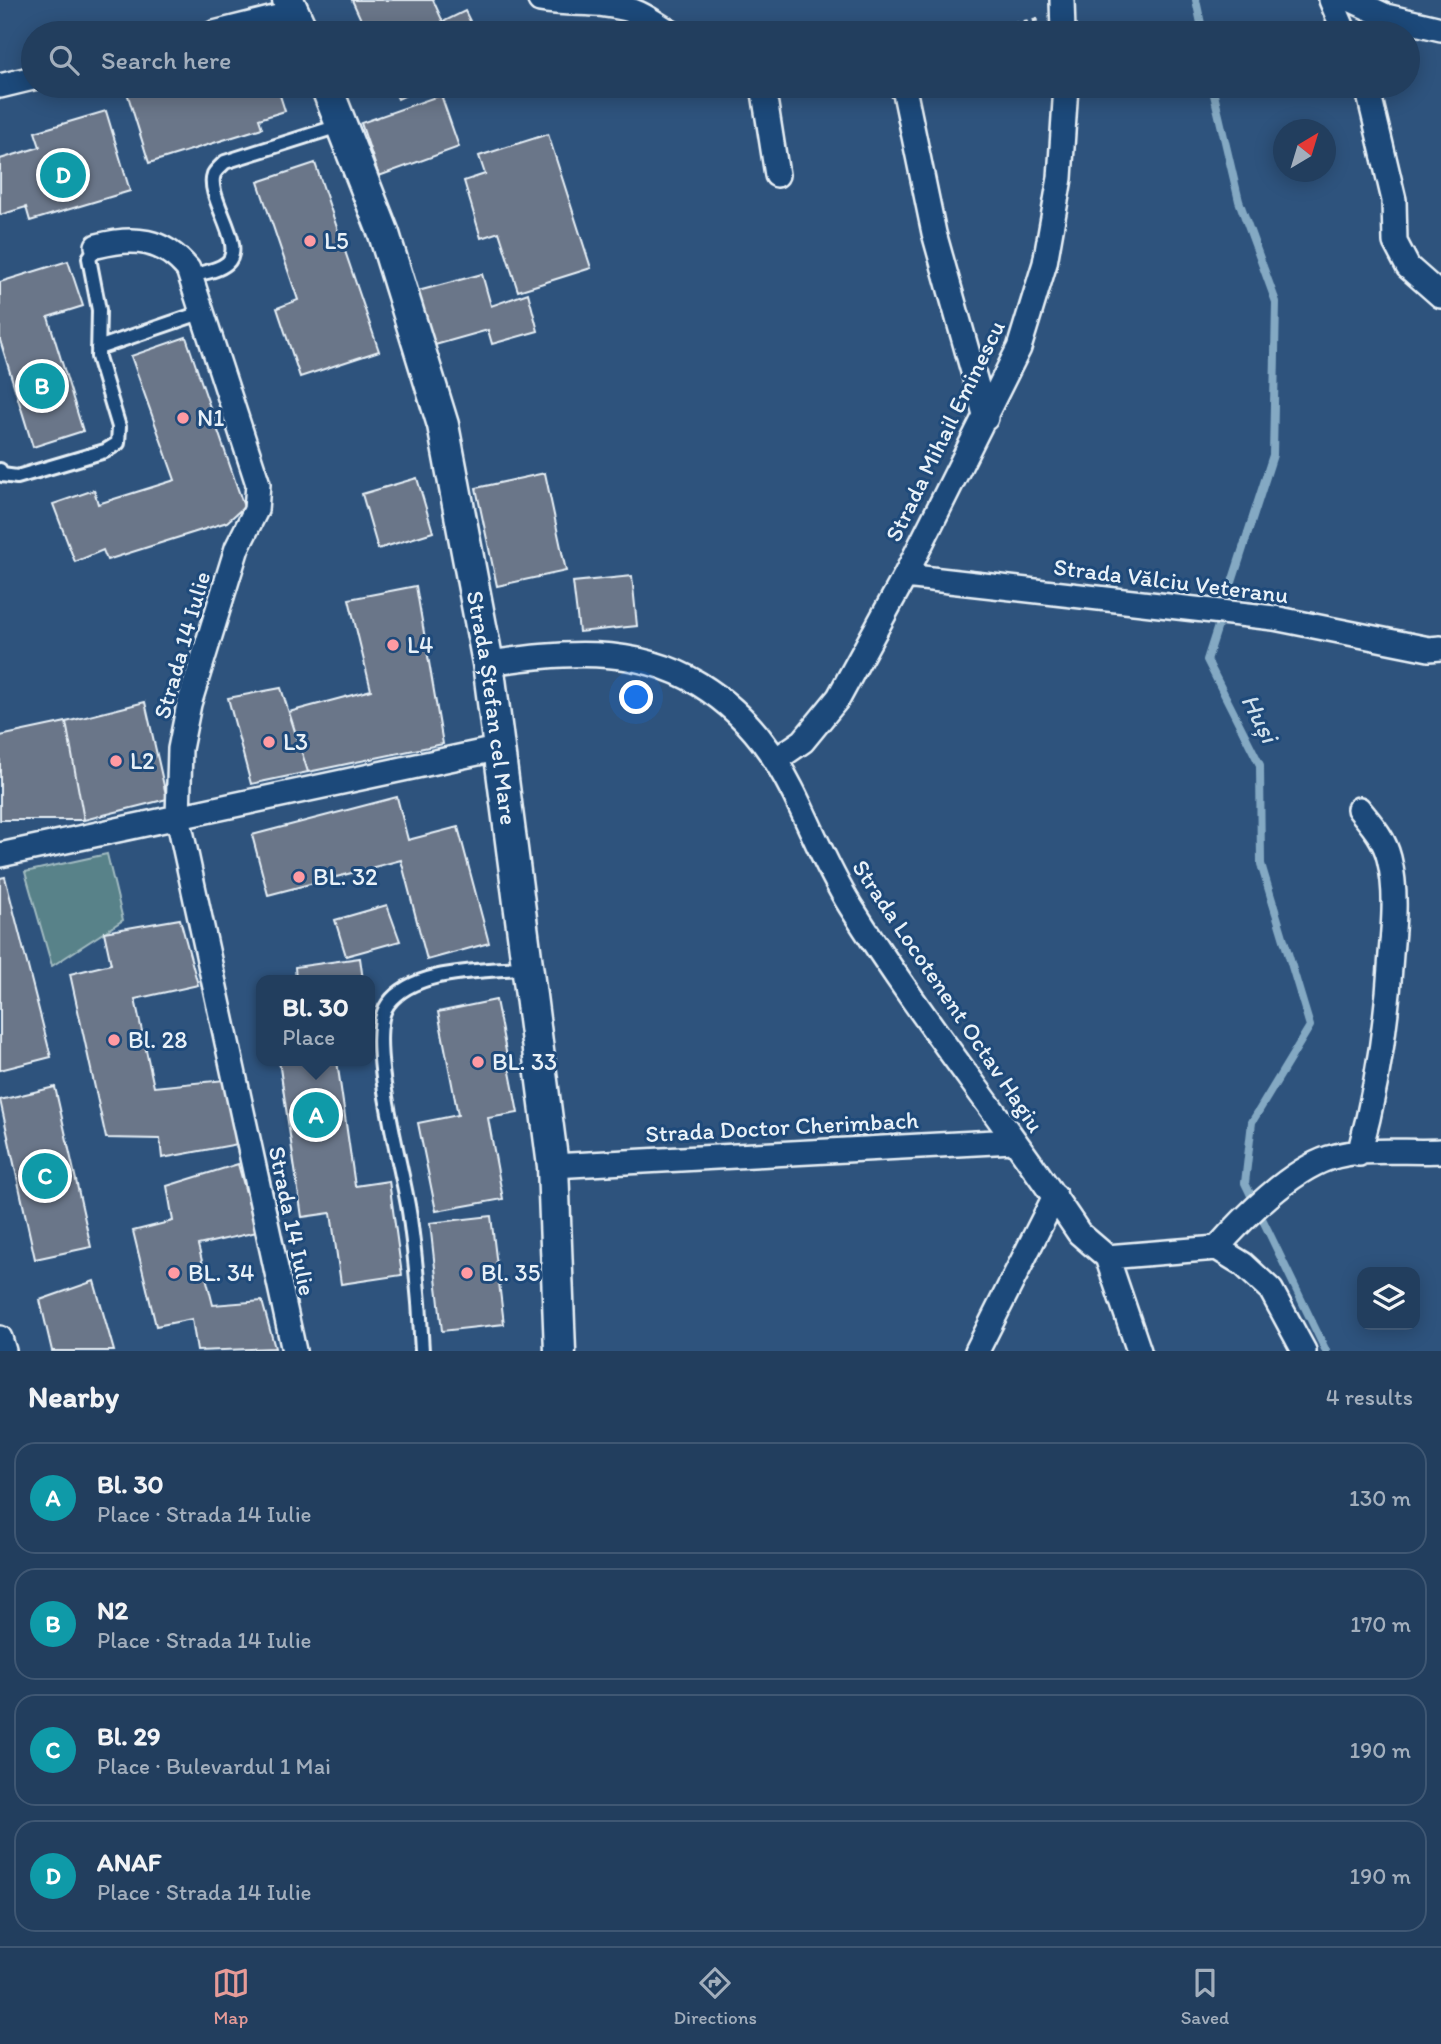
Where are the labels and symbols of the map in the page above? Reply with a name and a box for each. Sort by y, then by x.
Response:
north arrow [1273,119,1336,182]
pin: D [40,149,86,201]
place label: L5 [324,226,349,255]
marker: L5 [302,233,318,249]
street label: Strada Mihail Eminescu [878,315,1011,546]
pin: B [19,360,65,412]
place label: N1 [197,403,224,432]
marker: N1 [175,410,191,426]
street label: Strada Vălciu Veteranu [1052,552,1290,609]
street label: Strada 14 Iulie [147,568,216,722]
street label: Strada Ștefan cel Mare [461,588,524,827]
place label: L4 [407,630,434,659]
marker: L4 [385,637,401,653]
your location [619,680,653,714]
water label: Huși [1234,688,1287,750]
place label: L3 [283,727,308,756]
marker: L3 [261,734,277,750]
place label: L2 [130,746,155,775]
marker: L2 [108,753,124,769]
street label: Strada Locotenent Octav Hagiu [846,854,1051,1137]
place label: BL. 32 [313,862,378,891]
marker: BL. 32 [291,869,307,885]
place label: Bl. 28 [128,1025,187,1054]
marker: Bl. 28 [106,1032,122,1048]
place label: BL. 33 [492,1047,557,1076]
marker: BL. 33 [470,1054,486,1070]
pin: A [293,1089,339,1141]
street label: Strada Doctor Cherimbach [645,1105,920,1148]
street label: Strada 14 Iulie [263,1144,322,1298]
pin: C [22,1150,68,1202]
place label: BL. 34 [188,1258,254,1287]
place label: Bl. 35 [481,1258,540,1287]
marker: BL. 34 [166,1265,182,1281]
marker: Bl. 35 [459,1265,475,1281]

